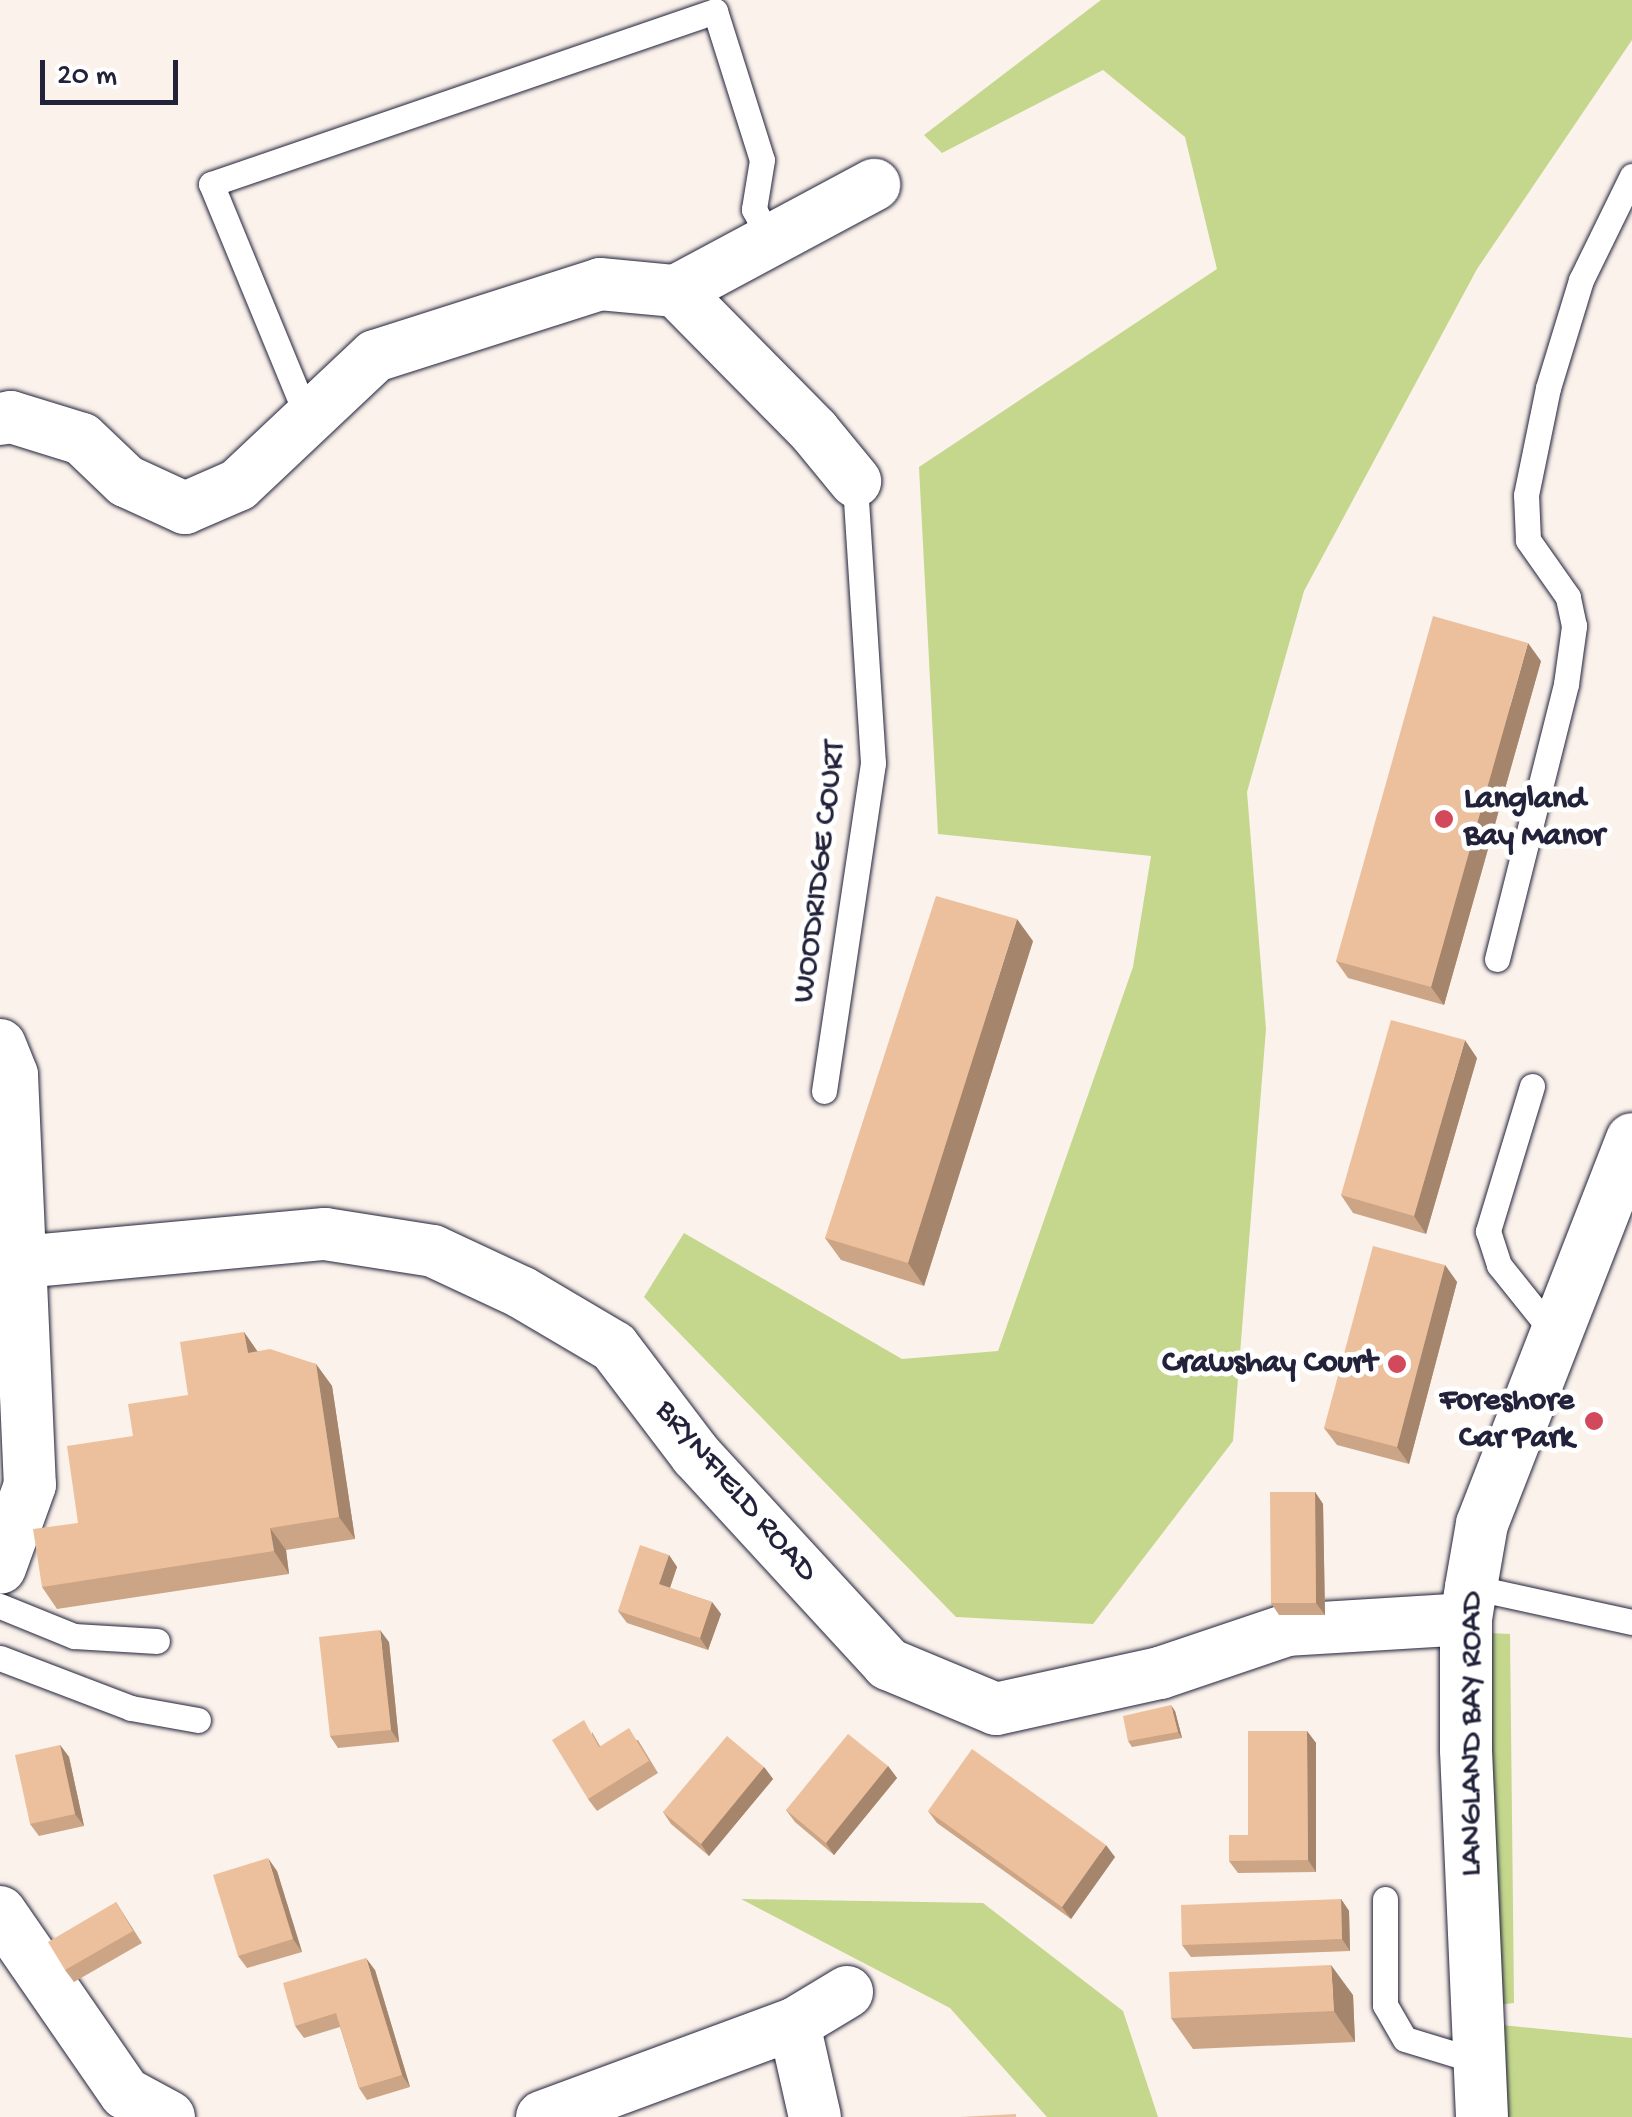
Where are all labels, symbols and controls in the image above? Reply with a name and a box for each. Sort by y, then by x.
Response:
scale bar [45,40,182,102]
text: 20 m [57,60,117,95]
street label: WOODRIDGE COURT [786,739,856,1005]
place label: Langland Bay Manor [1464,782,1605,857]
marker: Langland Bay Manor [1433,808,1455,830]
place label: Crawshay Court [1162,1345,1377,1383]
marker: Crawshay Court [1386,1353,1408,1375]
place label: Foreshore Car Park [1440,1384,1574,1459]
street label: BRYNFIELD ROAD [645,1393,825,1591]
marker: Foreshore Car Park [1583,1410,1605,1432]
street label: LANGLAND BAY ROAD [1454,1591,1492,1877]

